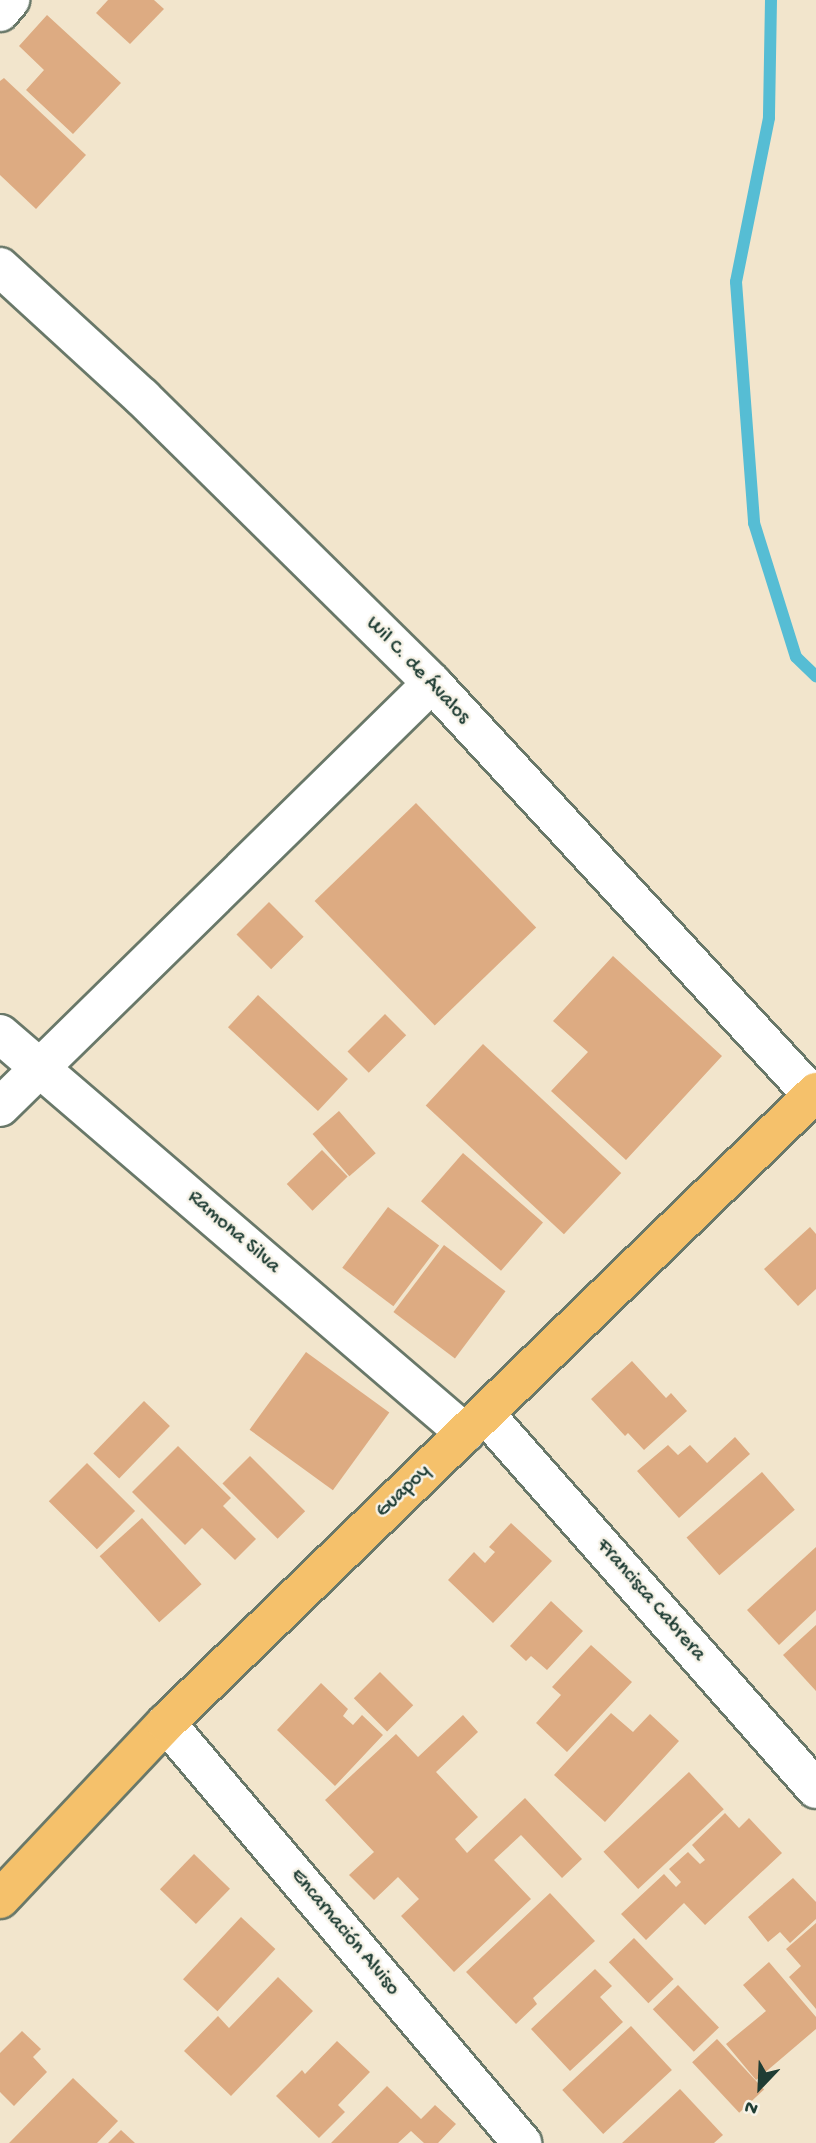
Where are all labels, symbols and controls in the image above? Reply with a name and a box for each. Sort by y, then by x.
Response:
street label: Wil C. de Ávalos [359,612,475,730]
street label: Ramona Silva [181,1186,285,1280]
street label: Guapoy [371,1460,437,1524]
street label: Francisca Cabrera [590,1534,710,1668]
street label: Encarnación Alviso [284,1864,404,2002]
north arrow [725,2052,795,2122]
text: N [741,2094,762,2120]

